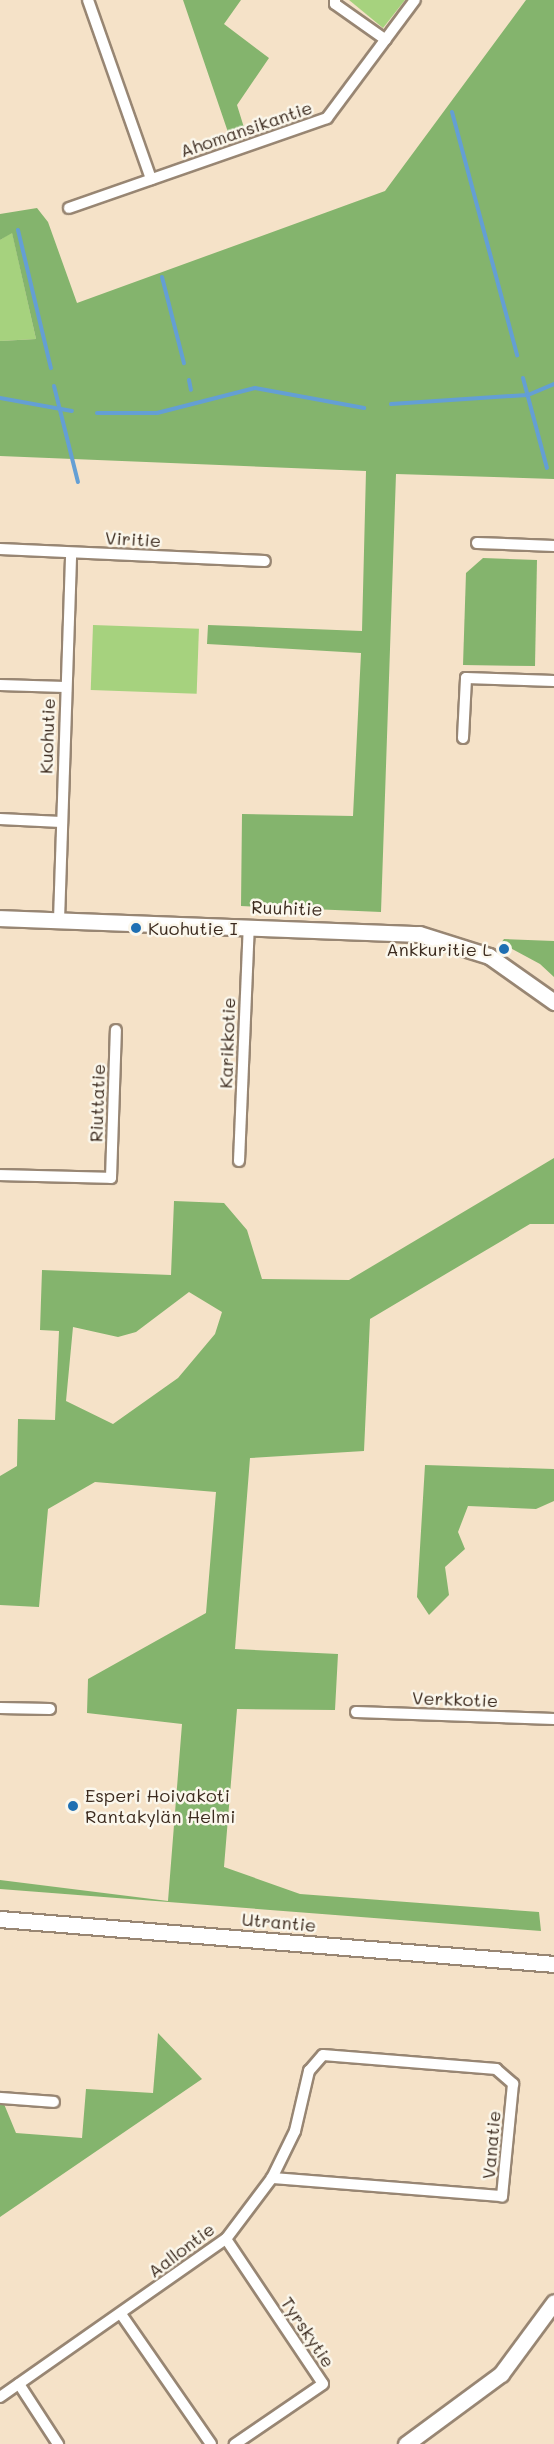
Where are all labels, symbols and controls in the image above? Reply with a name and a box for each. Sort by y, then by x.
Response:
street label: Ahomansikantie [177,96,315,162]
street label: Viritie [104,527,162,551]
street label: Kuohutie [35,698,59,774]
street label: Ruuhitie [251,896,323,920]
place label: Kuohutie I [148,917,238,939]
marker: Kuohutie I [129,921,143,935]
place label: Ankkuritie L [386,938,492,960]
marker: Ankkuritie L [497,942,511,956]
street label: Karikkotie [215,997,239,1089]
street label: Riuttatie [85,1063,109,1143]
street label: Verkkotie [412,1687,498,1711]
place label: Esperi Hoivakoti Rantakylän Helmi [85,1785,236,1828]
marker: Esperi Hoivakoti Rantakylän Helmi [66,1799,80,1813]
street label: Utrantie [241,1908,317,1936]
street label: Vanatie [477,2110,505,2180]
street label: Aallontie [143,2218,219,2282]
street label: Tyrskytie [276,2292,340,2372]

